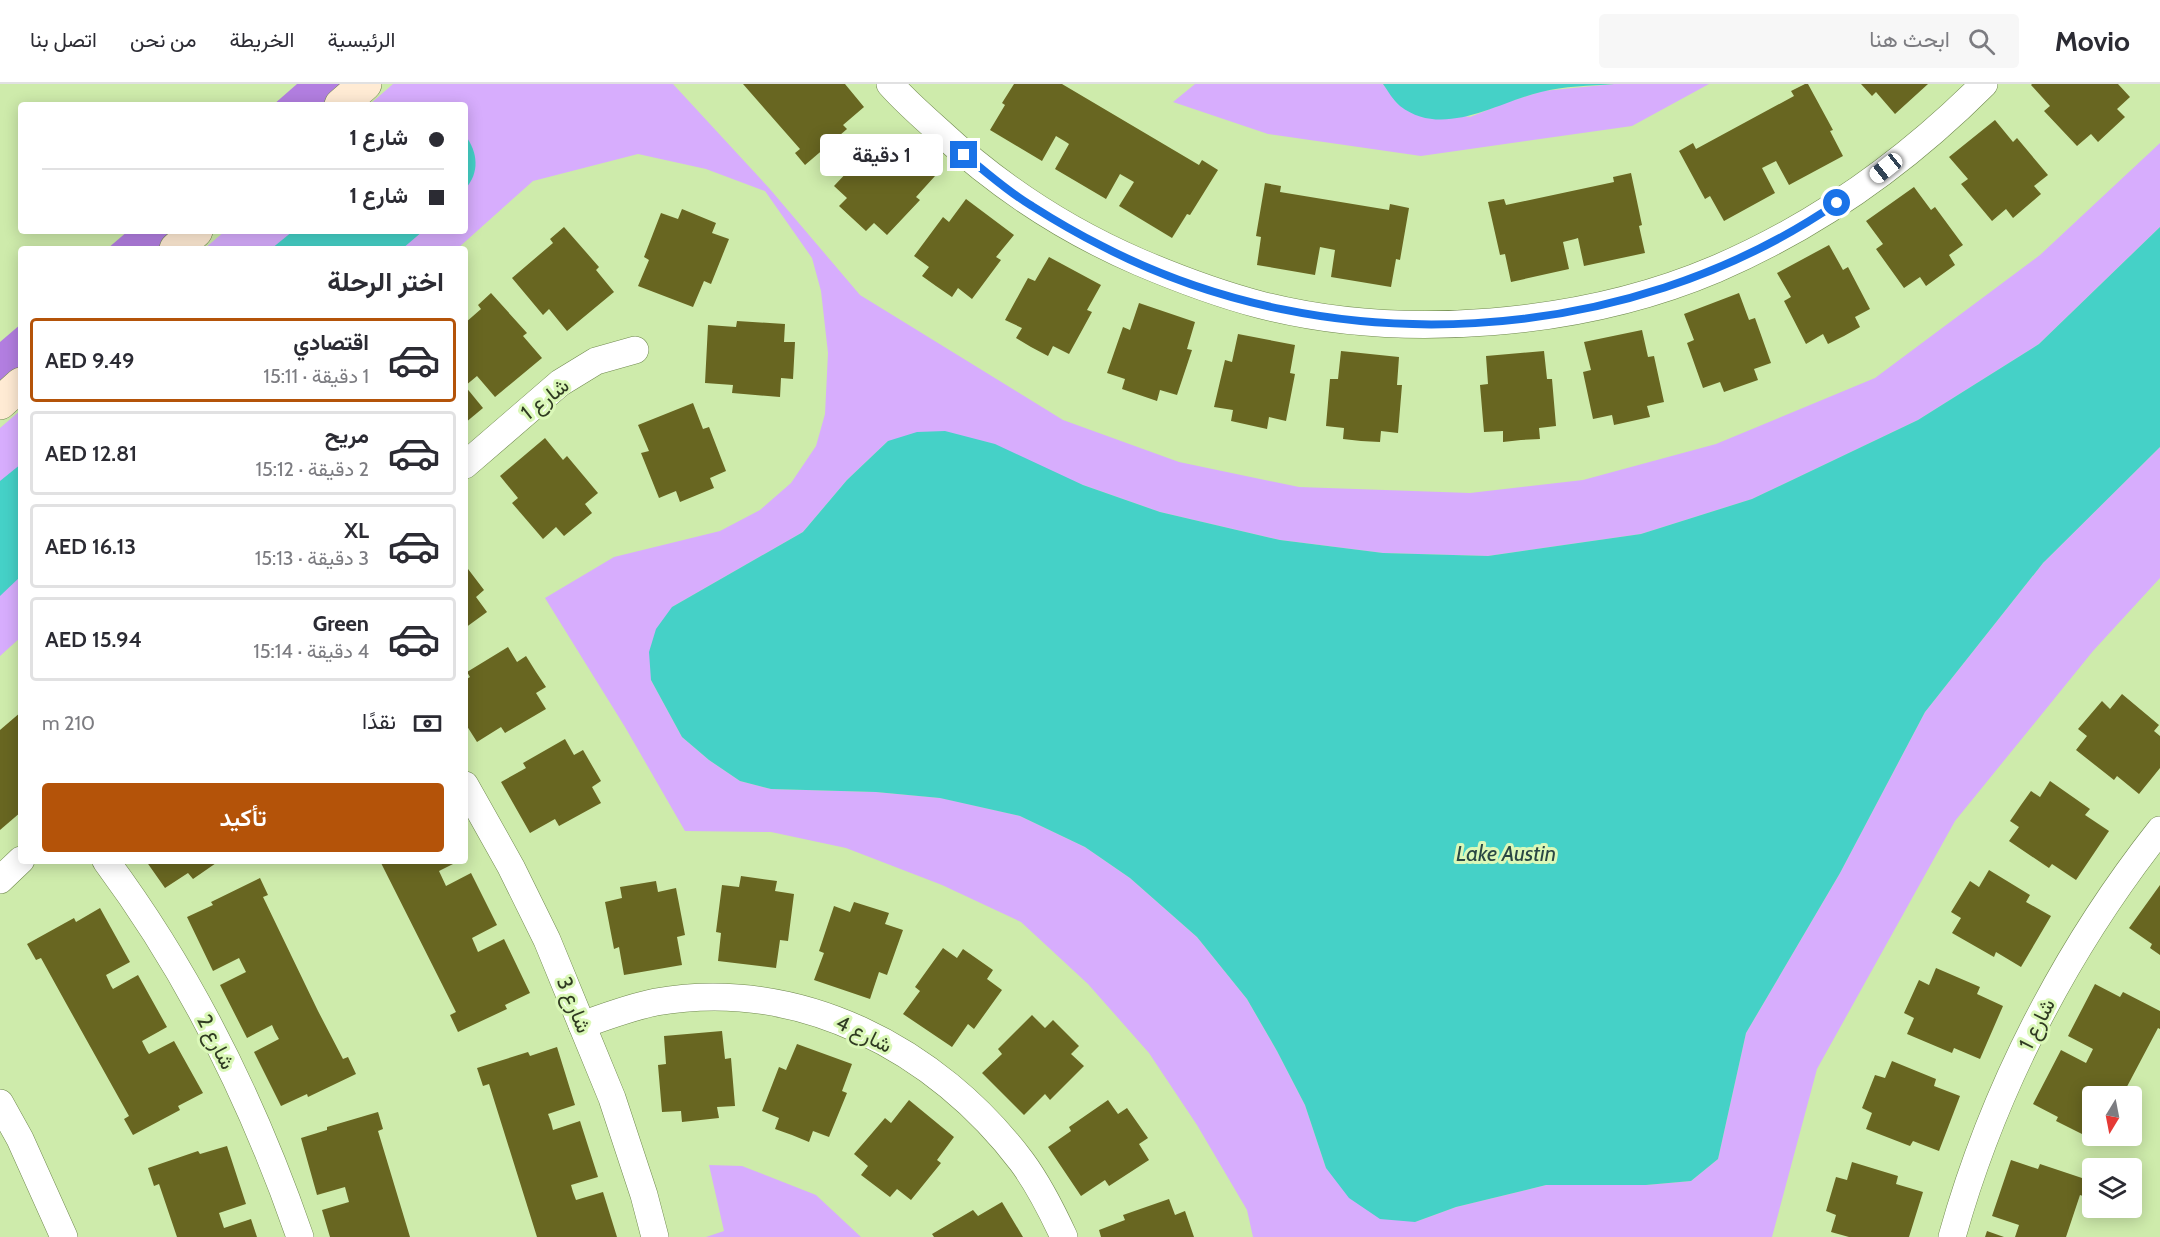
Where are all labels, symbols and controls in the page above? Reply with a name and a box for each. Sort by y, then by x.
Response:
search box [1599,14,2019,68]
text: Movio [2055,24,2130,58]
icon: search [1965,25,1998,58]
text: ابحث هنا [1869,26,1950,53]
text: اتصل بنا [30,27,97,52]
text: من نحن [130,27,196,52]
text: الخريطة [229,27,294,52]
text: الرئيسية [327,27,395,52]
text: شارع 1 [349,124,408,151]
callout: 1 دقيقة [820,134,943,176]
route end [950,141,977,168]
text: 1 دقيقة [852,143,911,167]
car [1866,150,1906,186]
text: شارع 1 [349,182,408,209]
route start [1823,189,1850,216]
text: اختر الرحلة [327,265,444,298]
text: اقتصادي [293,329,369,356]
icon: car [387,333,441,387]
text: AED 9.49 [45,347,134,374]
text: 1 دقيقة · 15:11 [263,364,369,388]
street label: شارع 1 [516,372,575,427]
text: مريح [325,422,369,449]
icon: car [387,426,441,480]
text: AED 12.81 [45,440,137,467]
text: 2 دقيقة · 15:12 [255,457,369,481]
text: XL [344,517,369,544]
icon: car [387,519,441,573]
text: AED 16.13 [45,533,136,560]
text: 3 دقيقة · 15:13 [255,546,369,570]
text: Green [313,610,369,637]
icon: car [387,612,441,666]
text: AED 15.94 [45,626,142,653]
text: 4 دقيقة · 15:14 [253,639,369,663]
icon: cash [411,707,444,740]
text: نقدًا [362,708,396,735]
text: 210 m [42,711,95,735]
button: تأكيد [42,783,444,852]
water label: Lake Austin [1456,840,1556,867]
street label: شارع 3 [550,973,597,1037]
street label: شارع 1 [2013,994,2062,1054]
street label: شارع 4 [831,1009,896,1060]
street label: شارع 2 [190,1010,241,1074]
north arrow [2082,1086,2142,1146]
map controls [2082,1086,2142,1218]
button: layers [2082,1158,2142,1218]

